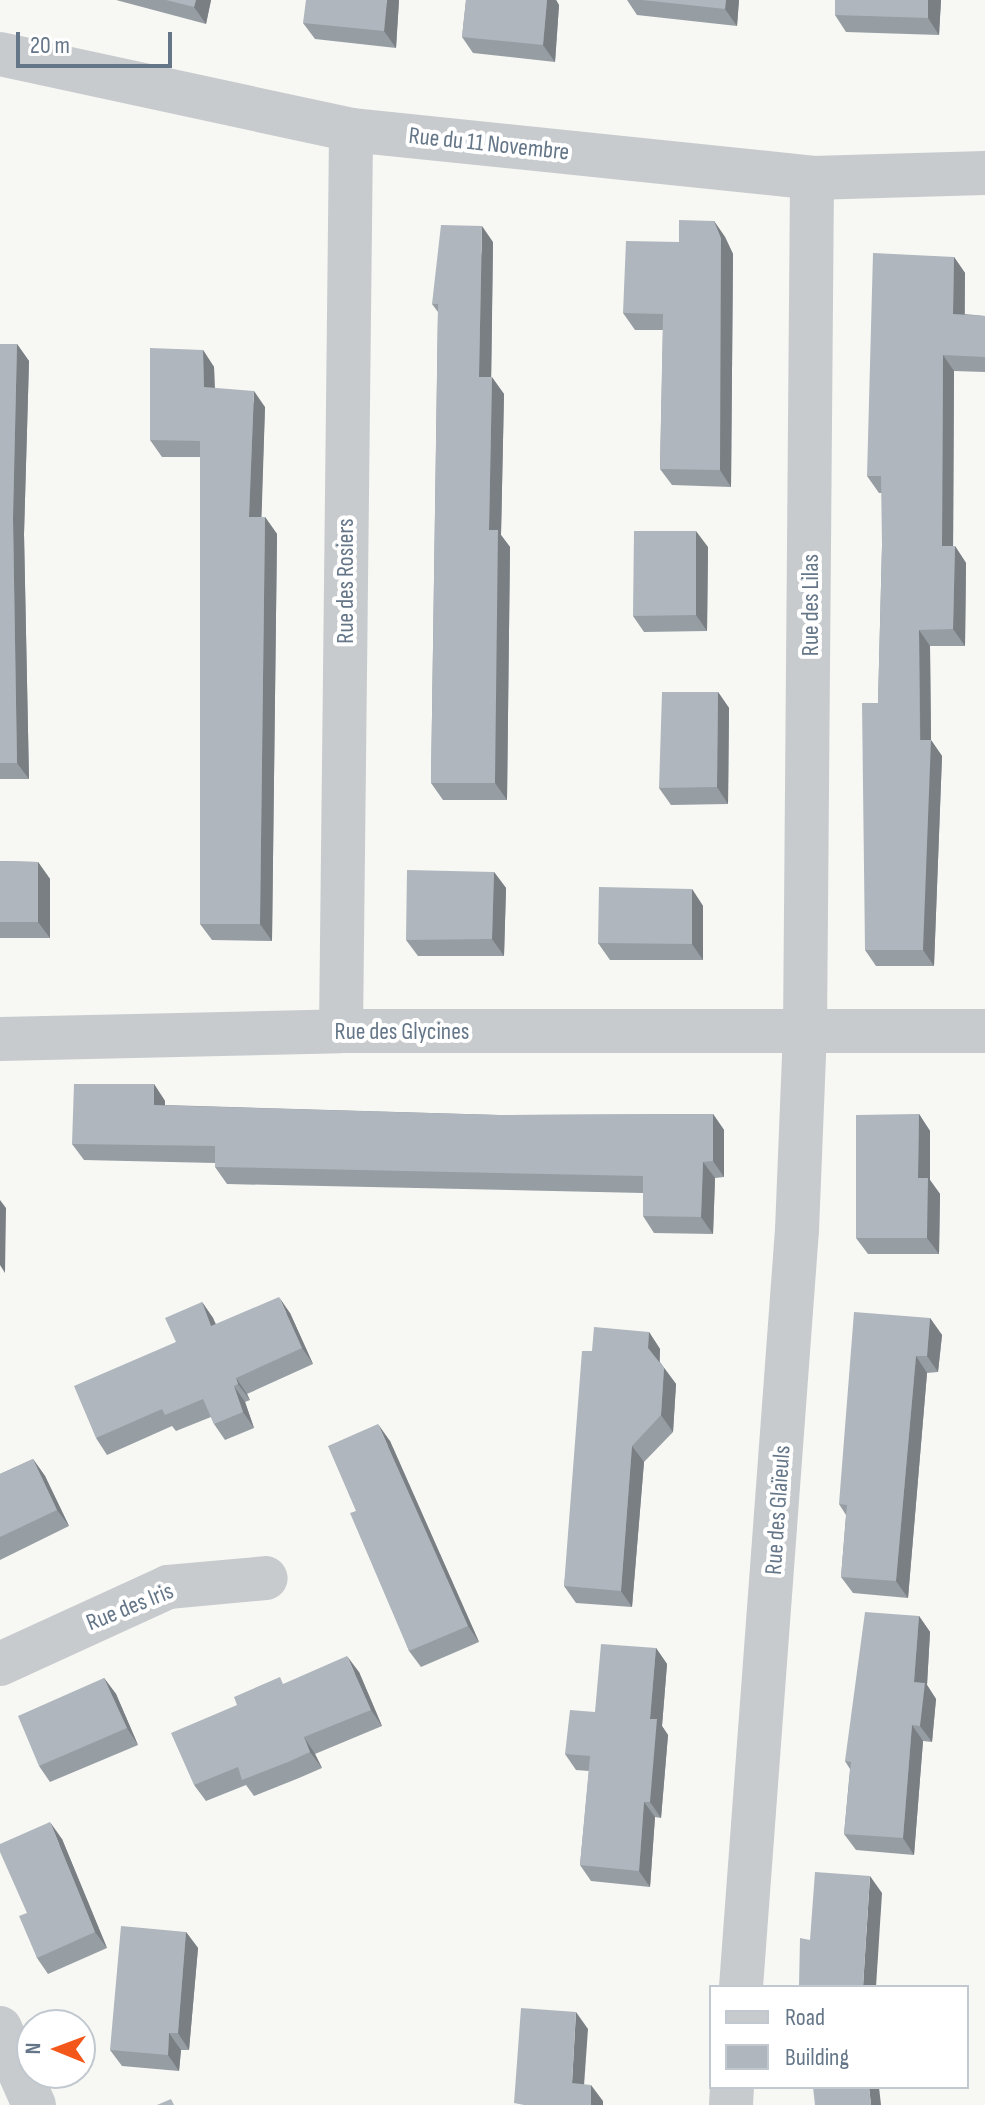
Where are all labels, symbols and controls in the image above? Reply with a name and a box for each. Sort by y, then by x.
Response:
scale bar [20,16,176,66]
text: 20 m [30,31,70,60]
street label: Rue du 11 Novembre [407,121,571,167]
street label: Rue des Rosiers [332,518,360,644]
street label: Rue des Lilas [797,554,825,656]
street label: Rue des Glycines [335,1018,469,1046]
street label: Rue des Glaïeuls [759,1444,797,1576]
street label: Rue des Iris [82,1577,178,1637]
legend [709,1985,969,2089]
text: Road [785,2003,825,2032]
north arrow [16,2009,96,2089]
text: N [20,2042,47,2055]
text: Building [785,2043,849,2072]

